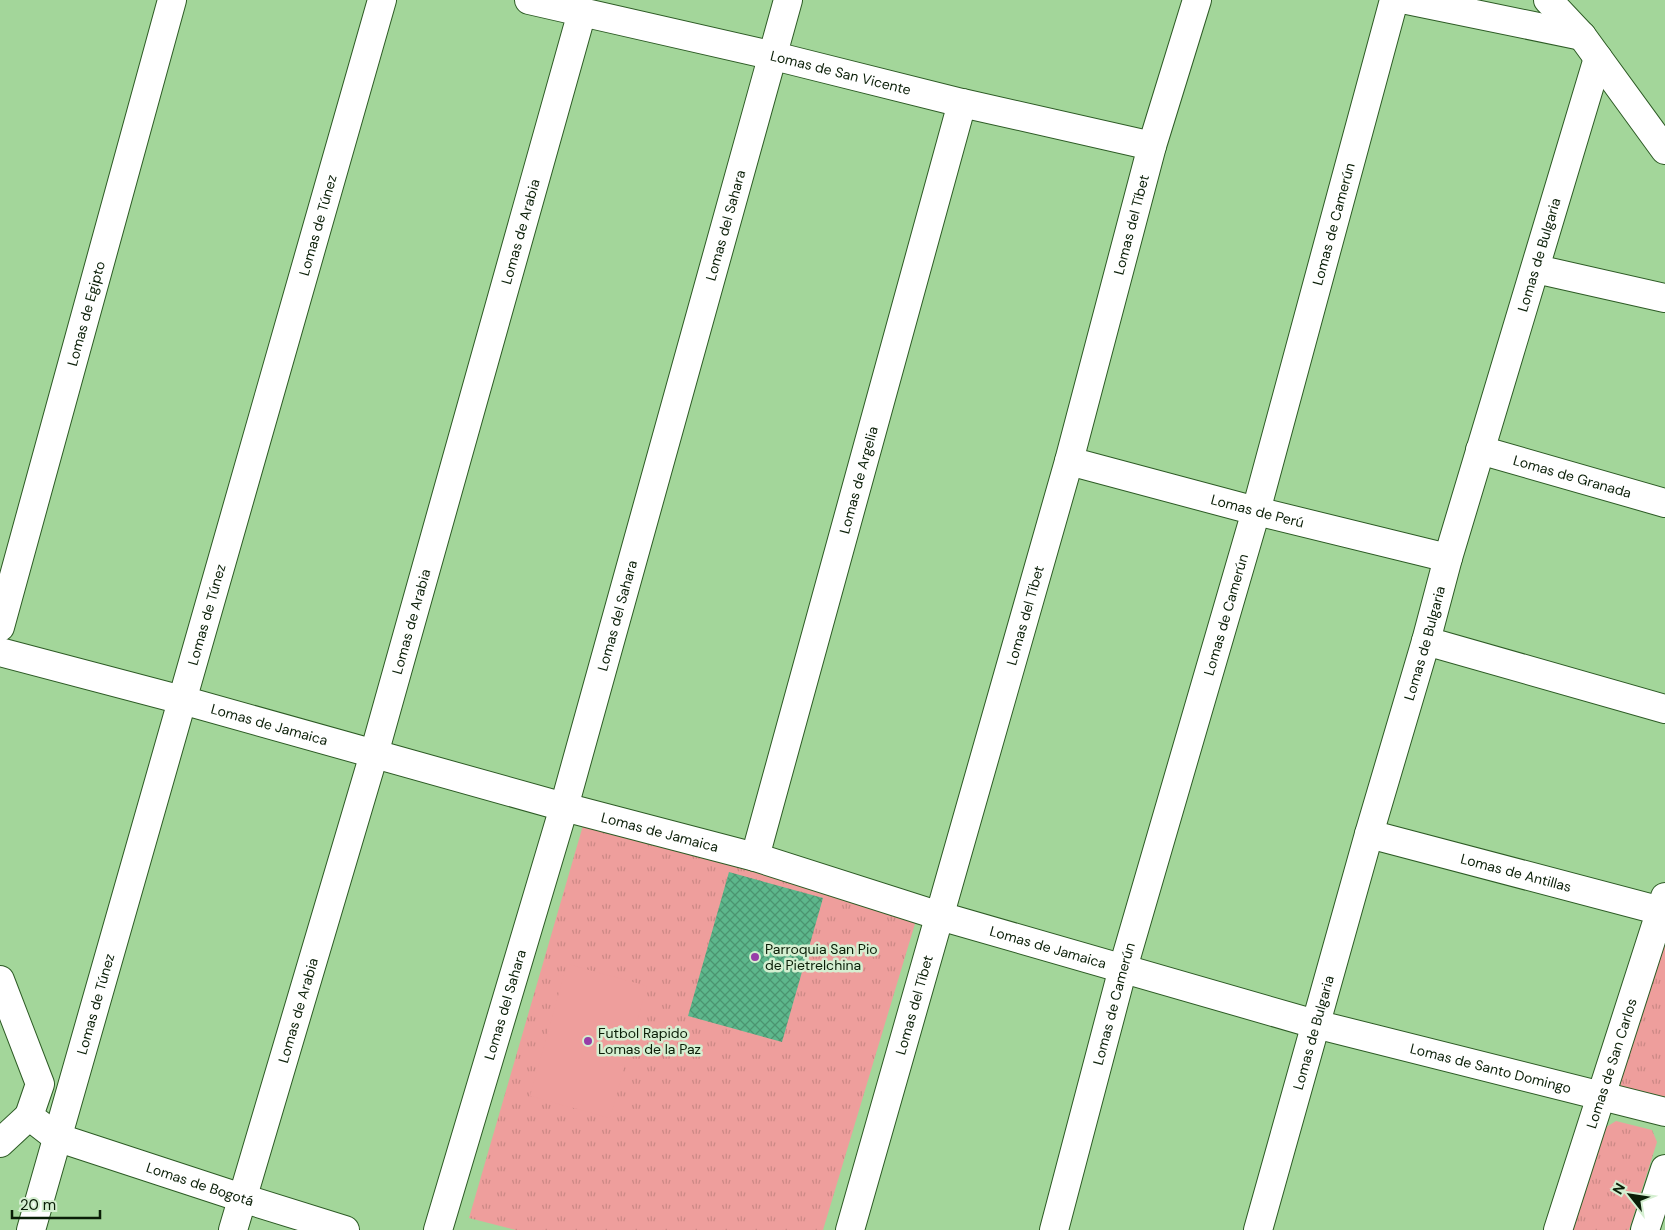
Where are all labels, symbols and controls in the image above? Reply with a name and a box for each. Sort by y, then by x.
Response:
street label: Lomas de San Vicente [768,46,913,99]
street label: Lomas de Camerún [1308,161,1359,287]
street label: Lomas del Sahara [702,168,749,283]
street label: Lomas de Túnez [295,172,341,278]
street label: Lomas del Tíbet [1109,173,1153,277]
street label: Lomas de Arabia [497,177,544,286]
street label: Lomas de Bulgaria [1513,196,1565,314]
street label: Lomas de Egipto [63,259,109,368]
street label: Lomas de Argelia [835,424,882,536]
street label: Lomas de Granada [1511,451,1634,502]
street label: Lomas de Perú [1209,490,1306,531]
street label: Lomas de Camerún [1200,552,1252,678]
street label: Lomas del Sahara [593,558,641,673]
street label: Lomas de Túnez [184,562,230,667]
street label: Lomas del Tíbet [1002,564,1048,667]
street label: Lomas de Arabia [388,567,434,676]
street label: Lomas de Bulgaria [1400,584,1449,703]
street label: Lomas de Jamaica [209,700,330,749]
street label: Lomas de Jamaica [599,808,720,856]
street label: Lomas de Antillas [1459,850,1573,896]
street label: Lomas de Jamaica [988,922,1108,972]
place label: Parroquia San Pio de Pietrelchina [765,940,878,974]
street label: Lomas de Camerún [1089,940,1139,1067]
street label: Lomas del Sahara [480,948,530,1062]
street label: Lomas de Túnez [73,951,118,1057]
marker: Parroquia San Pio de Pietrelchina [749,951,761,963]
street label: Lomas del Tíbet [891,953,937,1057]
street label: Lomas de Arabia [274,956,322,1065]
street label: Lomas de Bulgaria [1289,973,1338,1092]
street label: Lomas de San Carlos [1582,996,1641,1131]
place label: Futbol Rapido Lomas de la Paz [598,1024,701,1058]
marker: Futbol Rapido Lomas de la Paz [582,1035,594,1047]
street label: Lomas de Santo Domingo [1408,1039,1573,1097]
street label: Lomas de Bogotá [144,1158,256,1210]
north arrow [1605,1170,1655,1220]
text: N [1608,1180,1629,1197]
scale bar [12,1188,100,1220]
text: 20 m [20,1195,56,1215]

